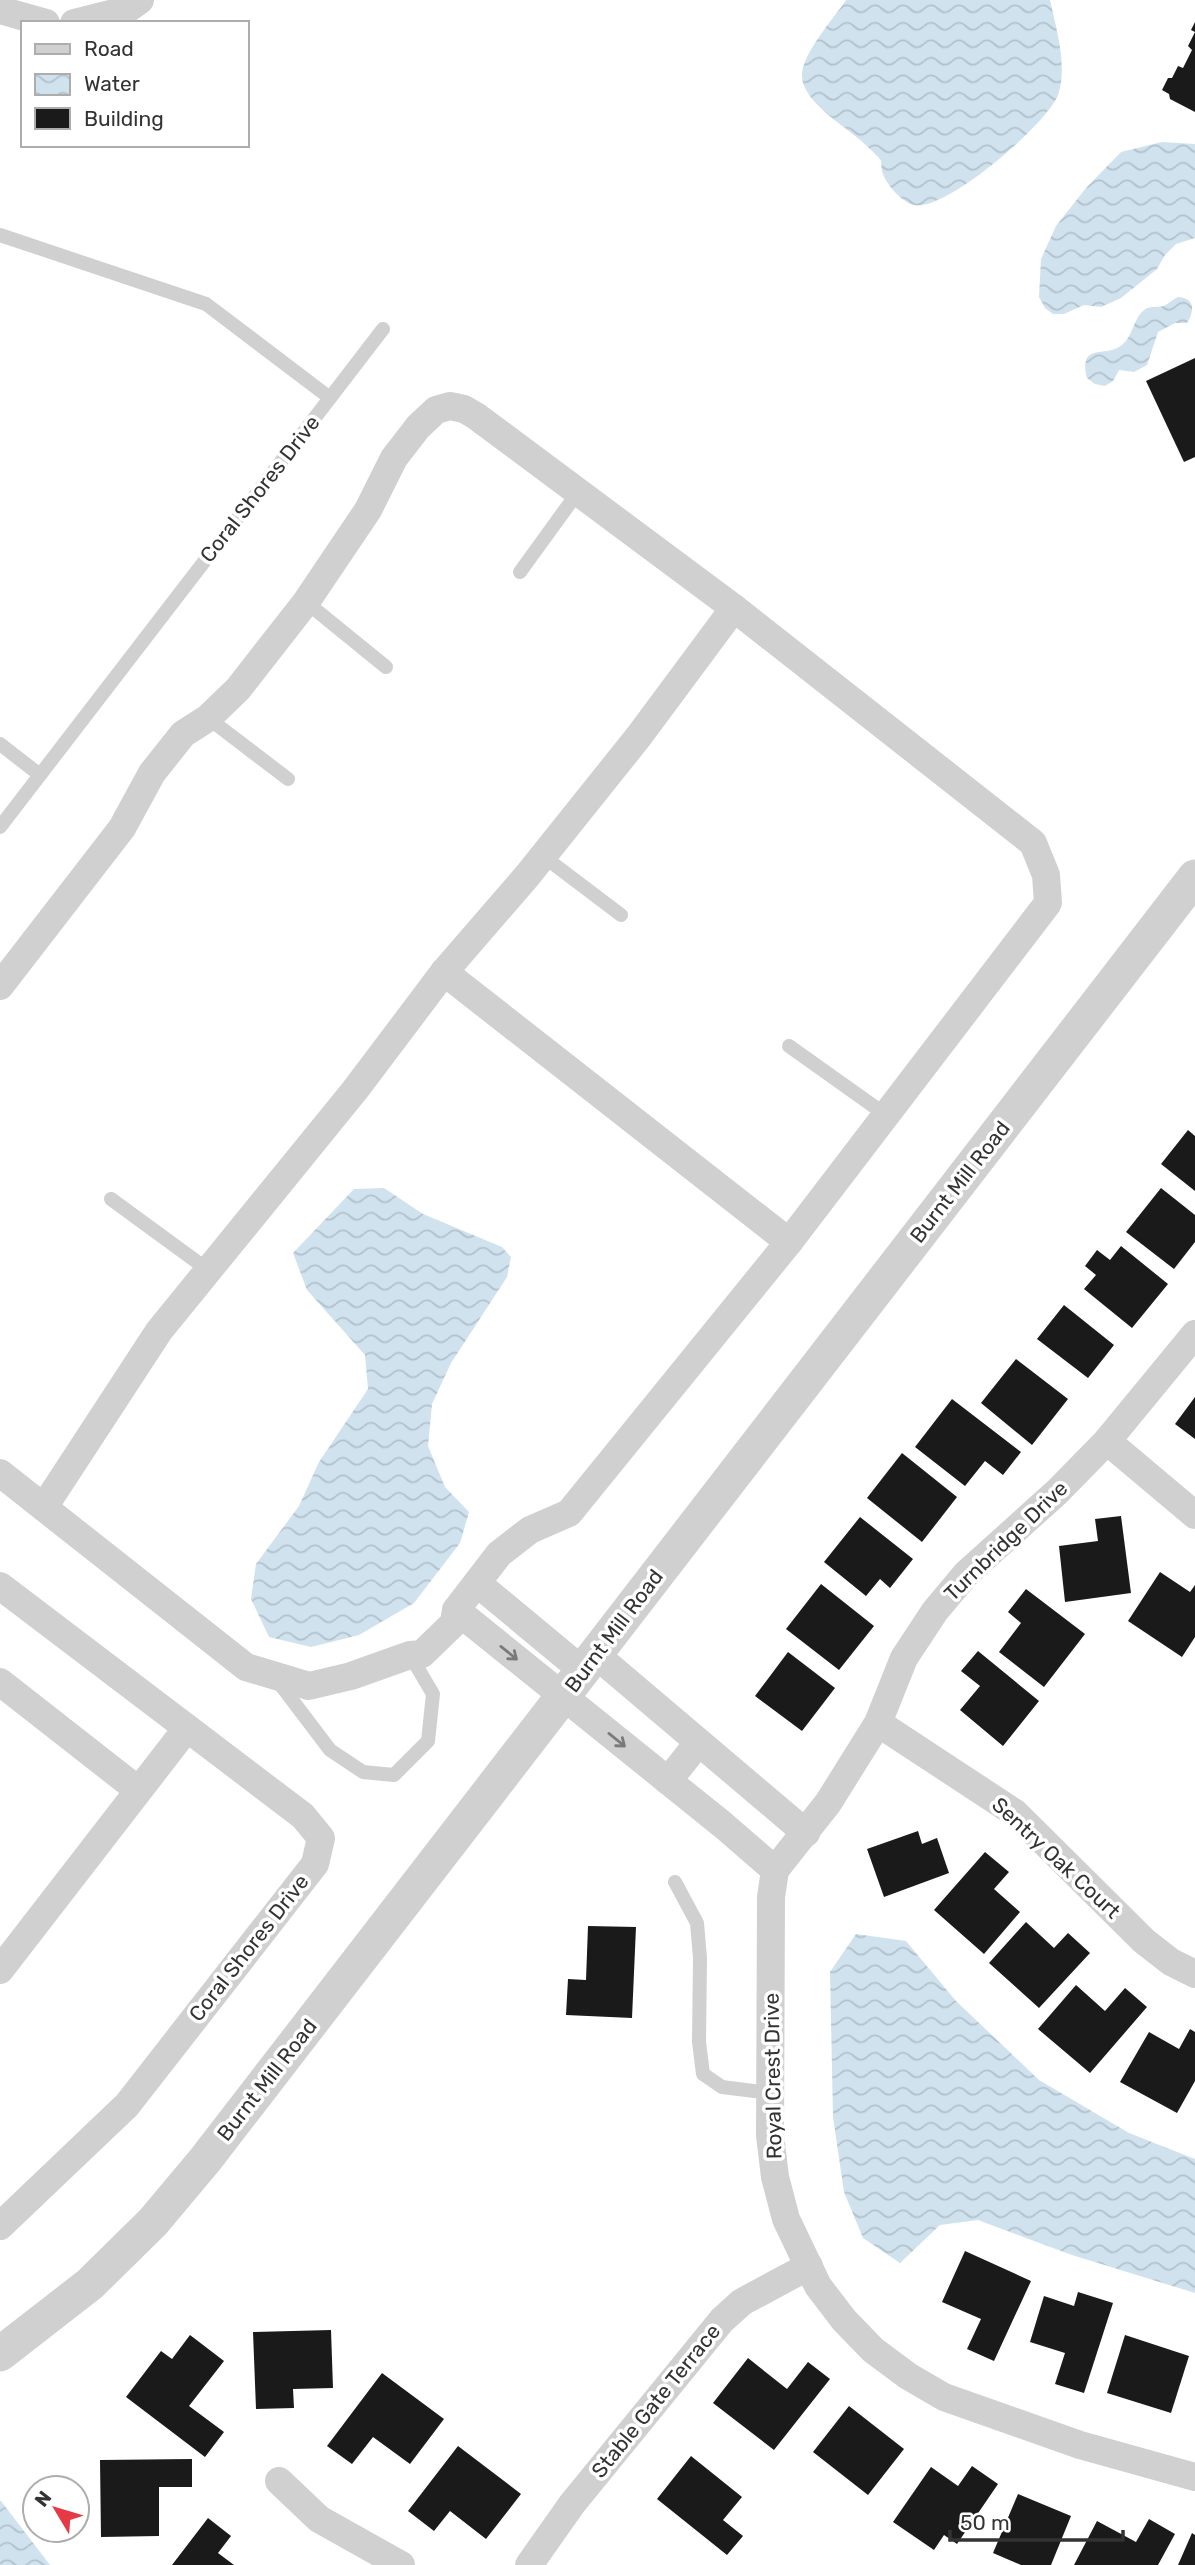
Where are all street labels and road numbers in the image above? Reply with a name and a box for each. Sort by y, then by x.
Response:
street label: Coral Shores Drive [194,410,325,567]
street label: Burnt Mill Road [904,1116,1015,1247]
street label: Turnbridge Drive [939,1475,1073,1606]
street label: Burnt Mill Road [559,1564,668,1697]
street label: Sentry Oak Court [987,1792,1126,1923]
street label: Coral Shores Drive [183,1869,314,2026]
street label: Royal Crest Drive [759,1993,786,2159]
street label: Burnt Mill Road [211,2014,322,2145]
street label: Stable Gate Terrace [586,2319,725,2483]

